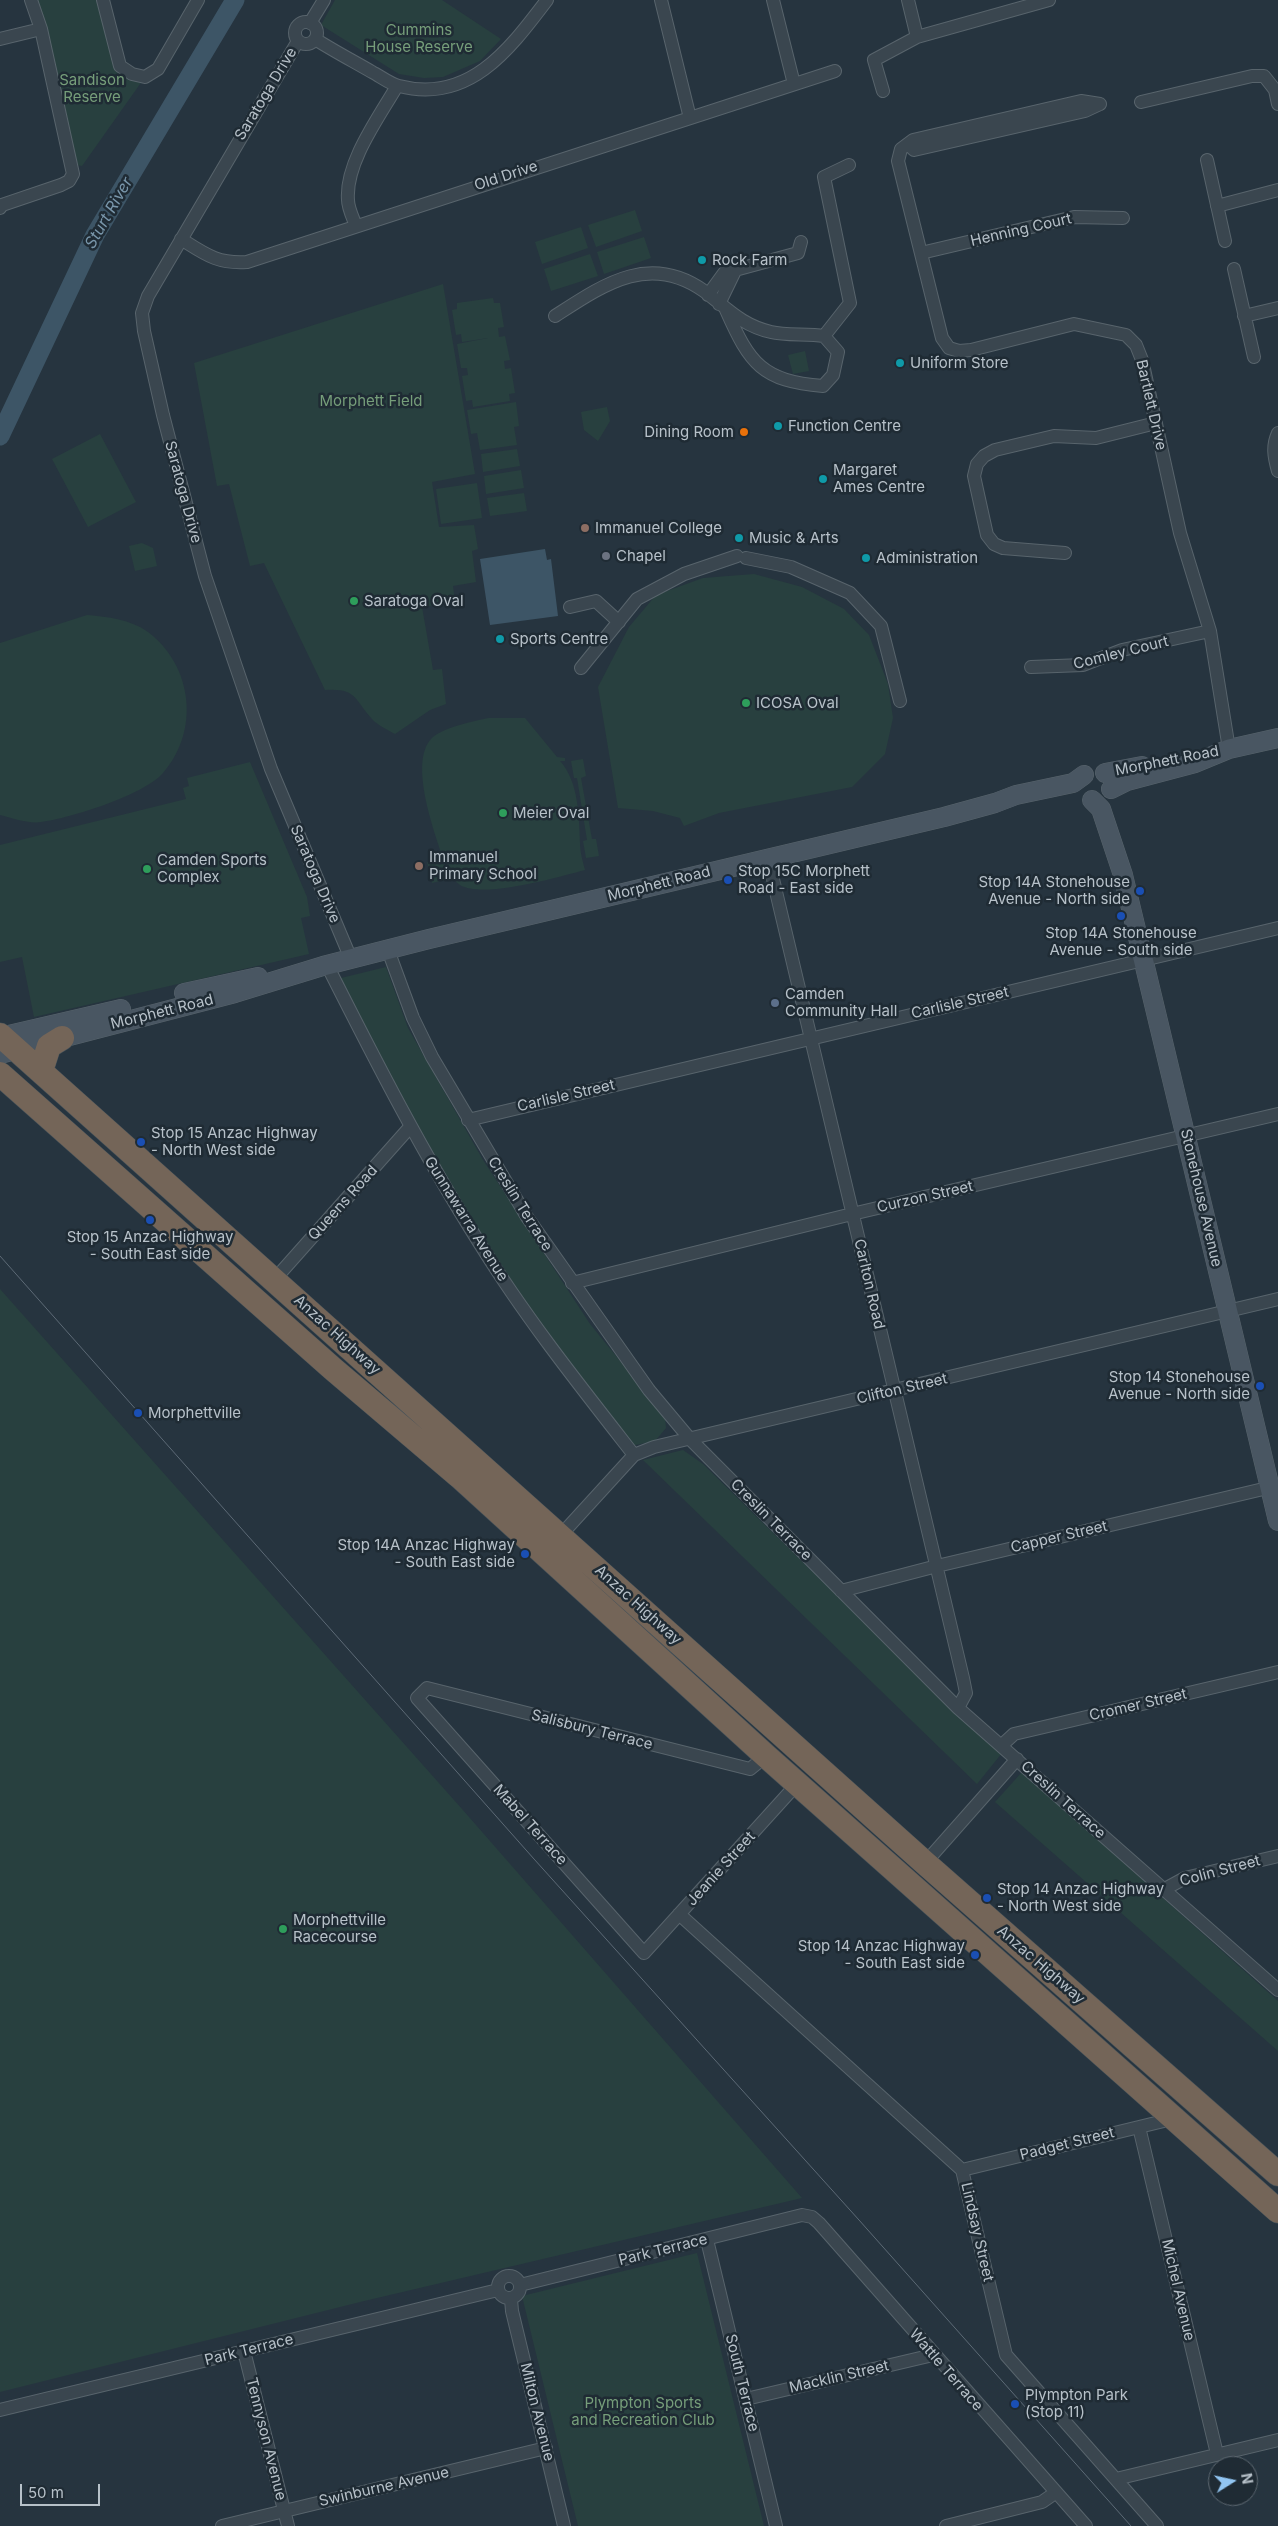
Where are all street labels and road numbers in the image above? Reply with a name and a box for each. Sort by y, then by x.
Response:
street label: Saratoga Drive [231,44,301,144]
street label: Old Drive [472,157,540,195]
street label: Henning Court [969,210,1073,250]
street label: Bartlett Drive [1132,358,1170,452]
street label: Saratoga Drive [161,439,205,545]
street label: Comley Court [1072,632,1170,674]
street label: Morphett Road [1114,742,1220,780]
street label: Saratoga Drive [286,822,344,926]
street label: Morphett Road [606,863,712,905]
street label: Carlisle Street [910,983,1010,1023]
street label: Morphett Road [109,991,215,1033]
street label: Carlisle Street [516,1076,616,1116]
street label: Stonehouse Avenue [1176,1127,1226,1269]
street label: Gunnawarra Avenue [420,1153,512,1285]
street label: Creslin Terrace [484,1153,556,1255]
street label: Queens Road [305,1162,381,1244]
street label: Curzon Street [875,1177,975,1217]
street label: Carlton Road [850,1237,888,1331]
street label: Anzac Highway [290,1291,384,1379]
street label: Clifton Street [855,1370,949,1408]
street label: Creslin Terrace [726,1475,816,1565]
street label: Capper Street [1009,1517,1109,1557]
street label: Anzac Highway [591,1561,685,1649]
street label: Cromer Street [1088,1685,1188,1725]
street label: Salisbury Terrace [530,1706,654,1754]
street label: Creslin Terrace [1017,1757,1109,1843]
street label: Mabel Terrace [489,1781,571,1869]
street label: Jeanie Street [683,1828,759,1910]
street label: Colin Street [1178,1852,1262,1890]
street label: Anzac Highway [993,1922,1089,2008]
street label: Padget Street [1018,2124,1116,2164]
street label: Lindsay Street [957,2181,997,2283]
street label: Park Terrace [617,2230,709,2270]
street label: Michel Avenue [1158,2237,1198,2343]
street label: Wattle Terrace [905,2325,987,2415]
street label: Park Terrace [203,2330,295,2370]
street label: South Terrace [721,2332,763,2434]
street label: Macklin Street [788,2357,890,2397]
street label: Milton Avenue [516,2361,558,2463]
street label: Tennyson Avenue [242,2376,290,2502]
street label: Swinburne Avenue [317,2463,451,2511]

